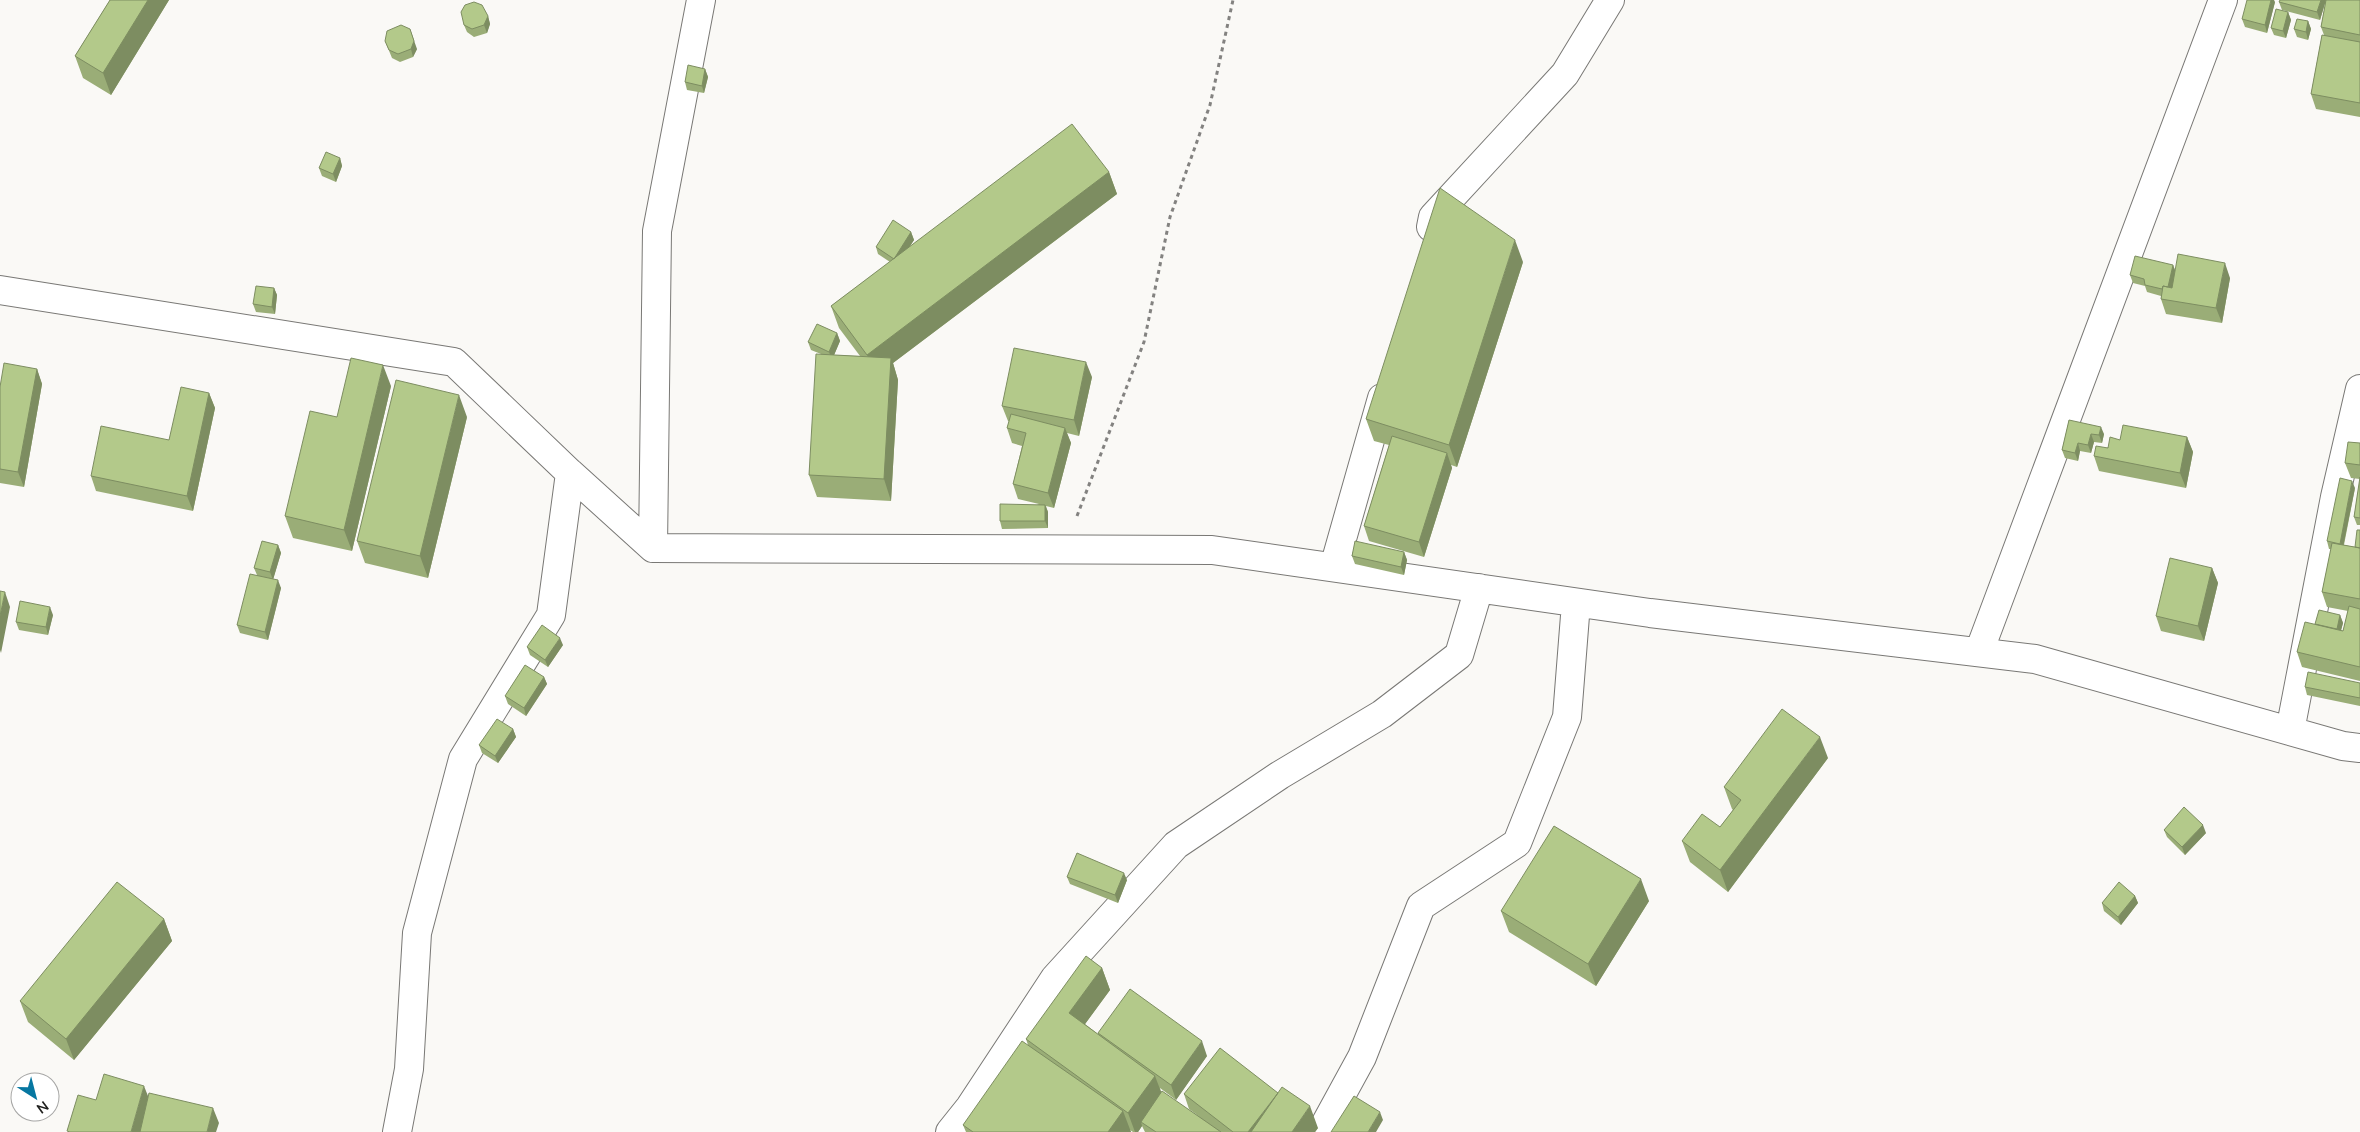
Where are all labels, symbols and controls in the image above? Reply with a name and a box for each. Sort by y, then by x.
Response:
north arrow [10,1072,60,1122]
text: N [33,1097,52,1118]

